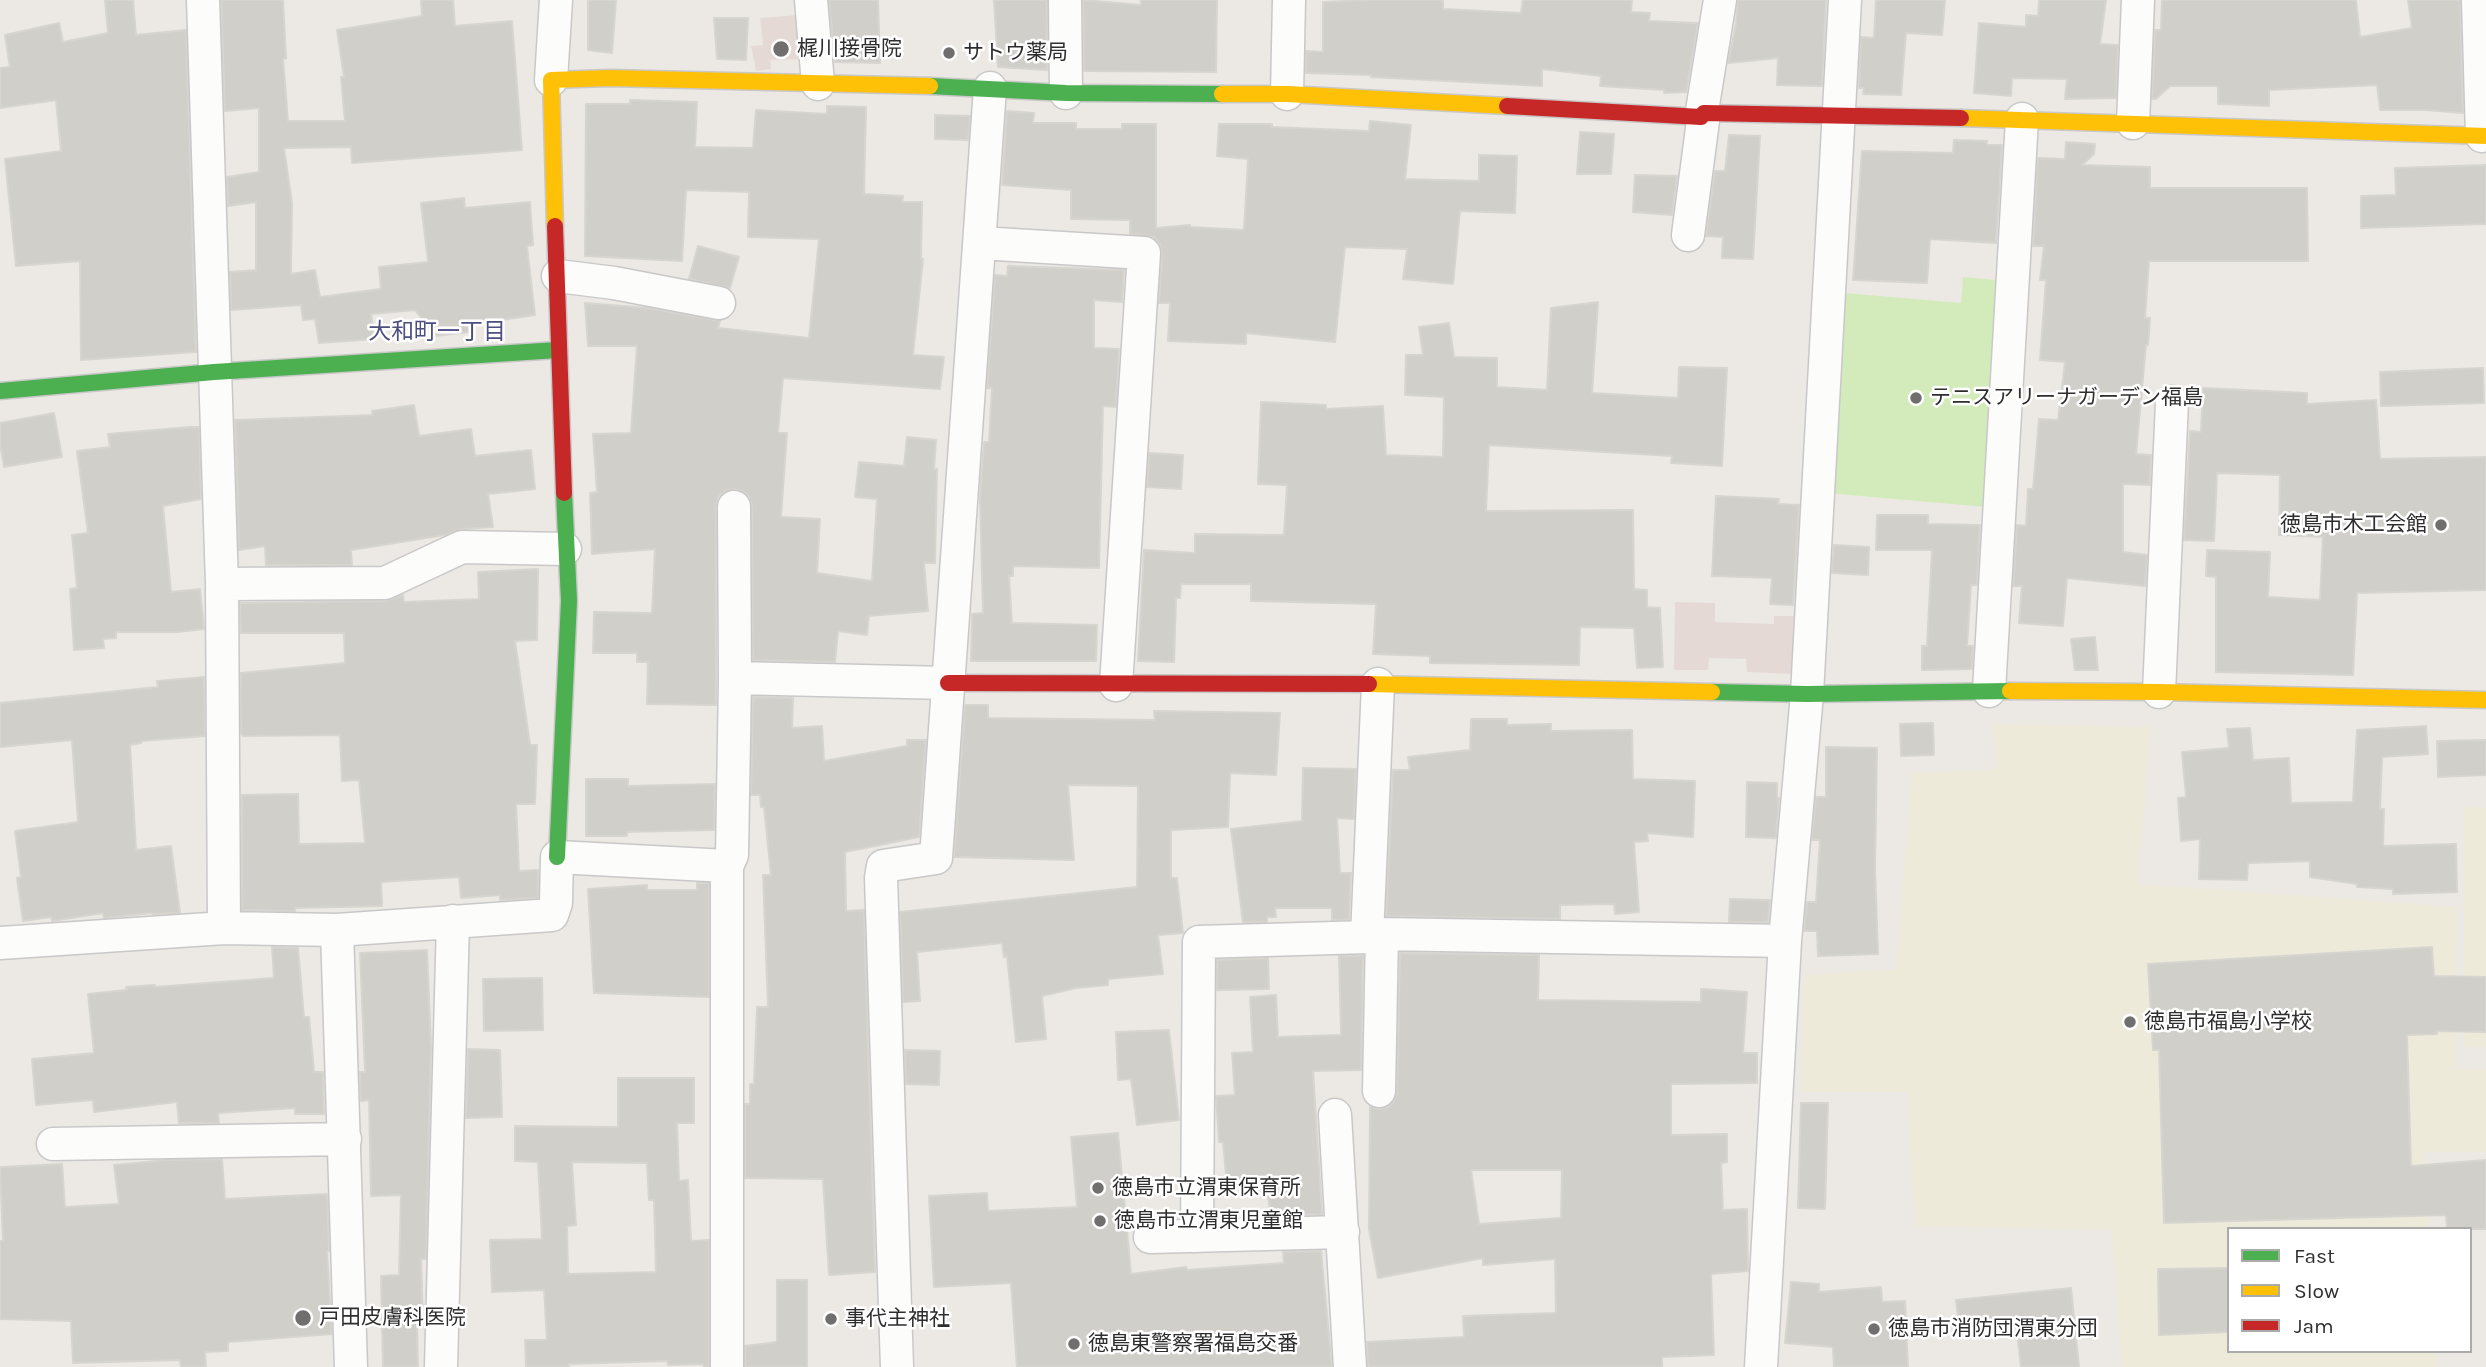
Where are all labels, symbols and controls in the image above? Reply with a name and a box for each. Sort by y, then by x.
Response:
place label: 梶川接骨院 [797,36,902,62]
marker: 梶川接骨院 [771,39,791,59]
place label: サトウ薬局 [963,40,1068,66]
marker: サトウ薬局 [941,45,957,61]
district label: 大和町一丁目 [368,318,506,346]
place label: テニスアリーナガーデン福島 [1930,385,2203,411]
marker: テニスアリーナガーデン福島 [1908,390,1924,406]
place label: 徳島市木工会館 [2280,512,2427,538]
marker: 徳島市木工会館 [2433,517,2449,533]
place label: 徳島市福島小学校 [2144,1009,2312,1035]
marker: 徳島市福島小学校 [2122,1014,2138,1030]
place label: 徳島市立渭東保育所 [1112,1175,1301,1201]
marker: 徳島市立渭東保育所 [1090,1180,1106,1196]
place label: 徳島市立渭東児童館 [1114,1208,1303,1234]
marker: 徳島市立渭東児童館 [1092,1213,1108,1229]
legend [2227,1227,2472,1353]
text: Fast [2294,1244,2335,1268]
text: Slow [2294,1279,2339,1303]
place label: 戸田皮膚科医院 [319,1305,466,1331]
place label: 事代主神社 [845,1306,950,1332]
marker: 戸田皮膚科医院 [293,1308,313,1328]
marker: 事代主神社 [823,1311,839,1327]
text: Jam [2294,1314,2334,1338]
place label: 徳島市消防団渭東分団 [1888,1316,2098,1342]
marker: 徳島市消防団渭東分団 [1866,1321,1882,1337]
place label: 徳島東警察署福島交番 [1088,1331,1298,1357]
marker: 徳島東警察署福島交番 [1066,1336,1082,1352]

